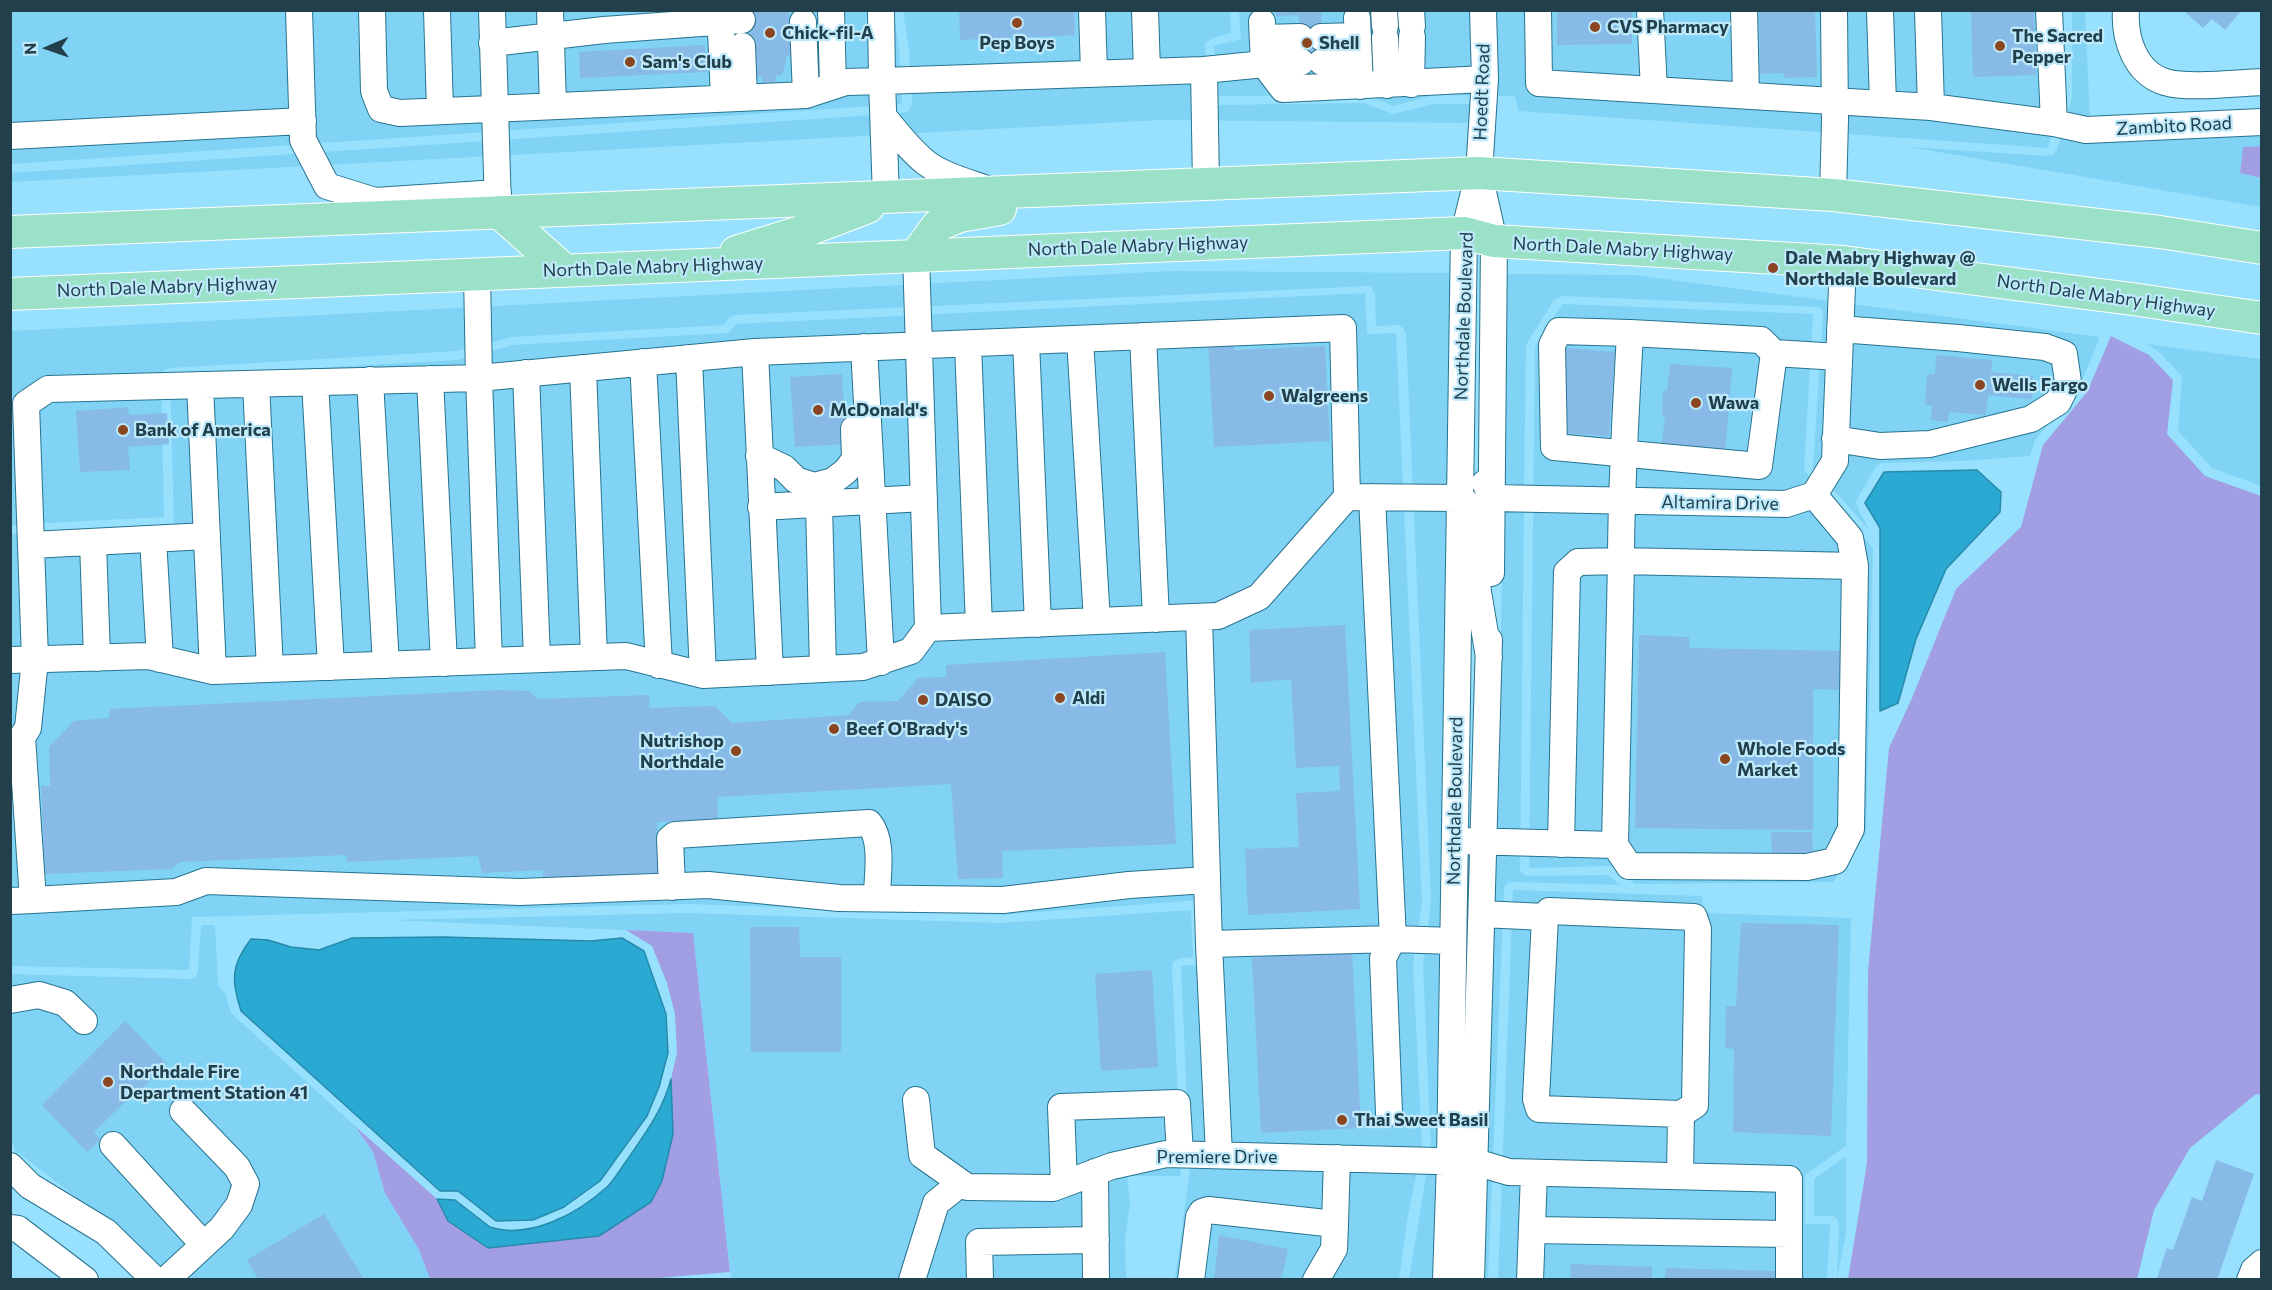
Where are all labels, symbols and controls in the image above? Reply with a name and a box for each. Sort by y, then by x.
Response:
marker: Pep Boys [1010,16,1024,30]
place label: CVS Pharmacy [1607,16,1729,38]
north arrow [18,18,78,78]
marker: CVS Pharmacy [1588,20,1602,34]
place label: Chick-fil-A [782,22,874,44]
place label: The Sacred Pepper [2012,25,2103,68]
marker: Chick-fil-A [763,26,777,40]
place label: Pep Boys [979,32,1055,54]
place label: Shell [1319,32,1360,54]
marker: Shell [1300,36,1314,50]
marker: The Sacred Pepper [1993,39,2007,53]
text: N [20,42,39,55]
street label: Hoedt Road [1470,43,1494,141]
place label: Sam's Club [642,51,732,73]
marker: Sam's Club [623,55,637,69]
street label: Zambito Road [2116,112,2232,140]
street label: North Dale Mabry Highway [1027,231,1249,261]
street label: Northdale Boulevard [1450,231,1478,401]
street label: North Dale Mabry Highway [1512,232,1734,266]
place label: Dale Mabry Highway @ Northdale Boulevard [1785,247,1976,290]
street label: North Dale Mabry Highway [542,252,764,282]
marker: Dale Mabry Highway @ Northdale Boulevard [1766,261,1780,275]
street label: North Dale Mabry Highway [1995,270,2217,322]
street label: North Dale Mabry Highway [56,272,278,302]
place label: Wells Fargo [1992,374,2088,396]
marker: Wells Fargo [1973,378,1987,392]
place label: Walgreens [1281,385,1368,407]
marker: Walgreens [1262,389,1276,403]
place label: Wawa [1708,392,1759,414]
marker: Wawa [1689,396,1703,410]
place label: McDonald's [830,399,928,421]
marker: McDonald's [811,403,825,417]
place label: Bank of America [135,419,271,441]
marker: Bank of America [116,423,130,437]
street label: Altamira Drive [1661,491,1779,515]
place label: Aldi [1072,687,1105,709]
place label: DAISO [935,689,992,711]
marker: Aldi [1053,691,1067,705]
marker: DAISO [916,693,930,707]
street label: Northdale Boulevard [1443,717,1467,885]
place label: Beef O'Brady's [846,718,968,740]
marker: Beef O'Brady's [827,722,841,736]
place label: Nutrishop Northdale [640,730,724,772]
place label: Whole Foods Market [1737,738,1845,780]
marker: Nutrishop Northdale [729,744,743,758]
marker: Whole Foods Market [1718,752,1732,766]
place label: Northdale Fire Department Station 41 [120,1061,308,1104]
marker: Northdale Fire Department Station 41 [101,1075,115,1089]
place label: Thai Sweet Basil [1354,1109,1489,1131]
marker: Thai Sweet Basil [1335,1113,1349,1127]
street label: Premiere Drive [1157,1146,1277,1168]

